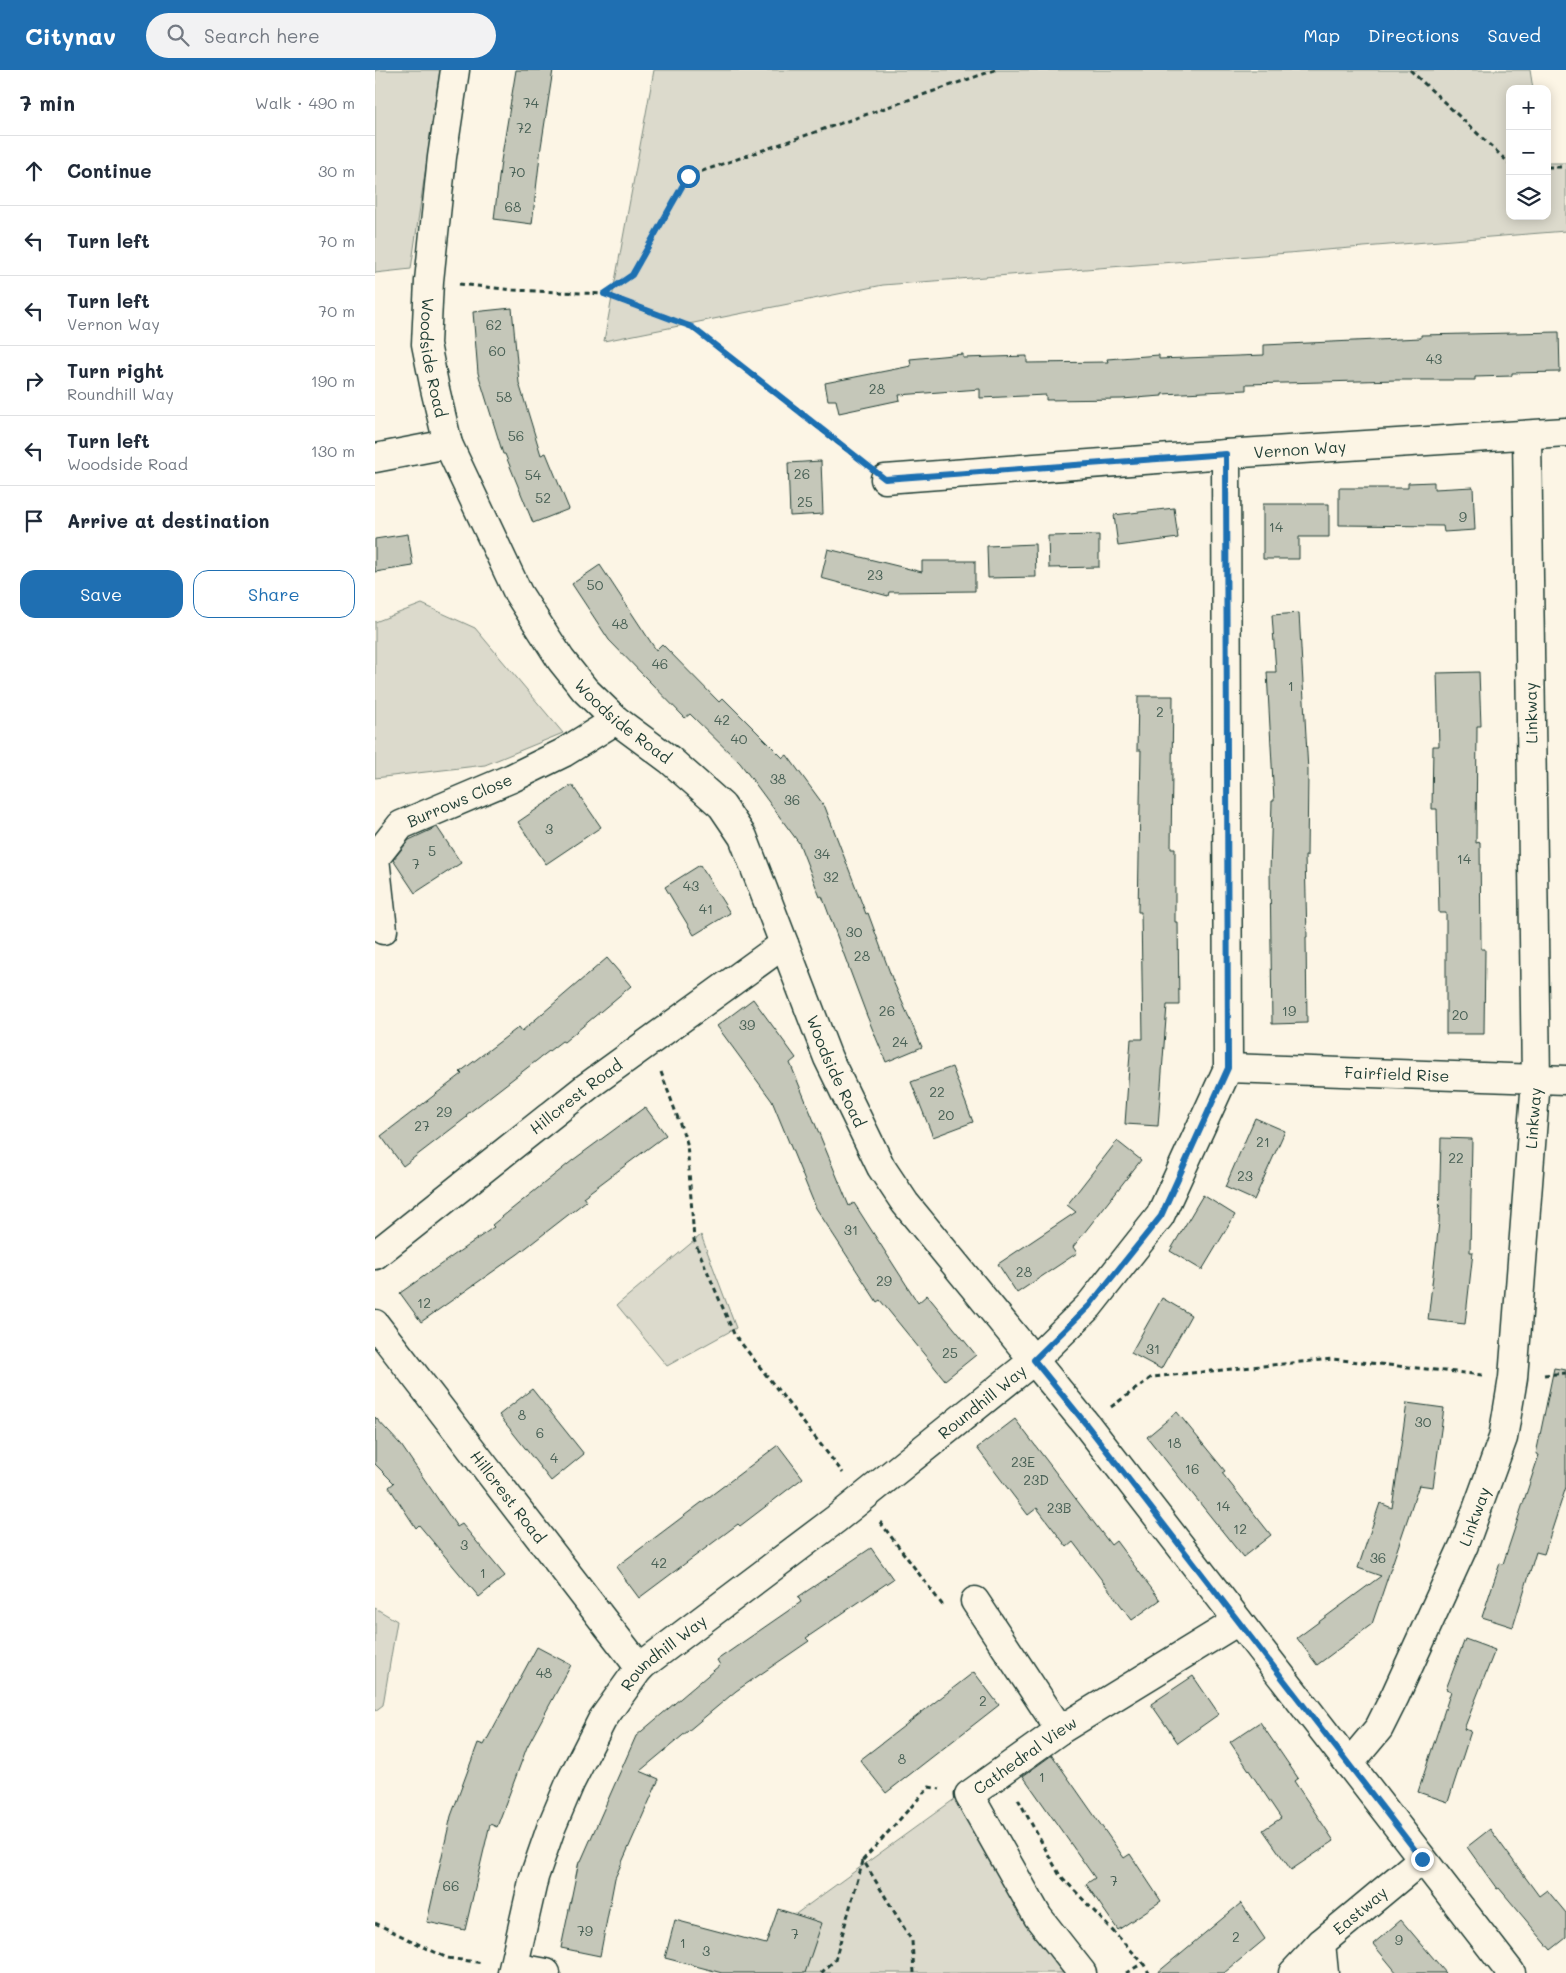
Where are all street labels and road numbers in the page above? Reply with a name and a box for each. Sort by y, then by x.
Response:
street label: Woodside Road [416,297,452,419]
street label: Vernon Way [1253,435,1347,462]
street label: Woodside Road [570,674,676,768]
street label: Linkway [1519,682,1542,744]
street label: Burrows Close [404,768,515,831]
street label: Woodside Road [802,1012,871,1130]
street label: Hillcrest Road [525,1054,626,1138]
street label: Fairfield Rise [1344,1061,1450,1086]
street label: Linkway [1520,1087,1545,1150]
street label: Roundhill Way [933,1360,1030,1443]
street label: Hillcrest Road [466,1446,551,1547]
street label: Linkway [1454,1484,1494,1549]
street label: Roundhill Way [616,1610,710,1694]
street label: Cathedral View [969,1711,1081,1799]
street label: Eastway [1328,1881,1391,1939]

